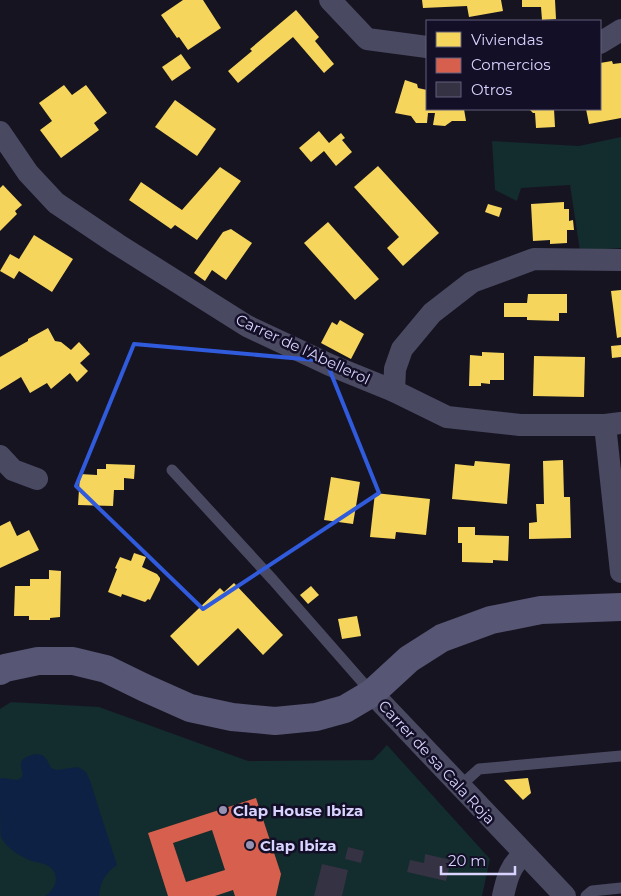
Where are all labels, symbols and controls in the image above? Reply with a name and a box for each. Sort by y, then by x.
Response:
legend [426,20,601,110]
text: Viviendas [471,30,543,49]
text: Comercios [471,55,551,74]
text: Otros [471,80,512,99]
street label: Carrer de l'Abellerol [233,310,373,388]
street label: Carrer de sa Cala Roja [375,696,499,828]
place label: Clap House Ibiza [233,801,363,820]
marker: Clap House Ibiza [217,804,229,816]
place label: Clap Ibiza [260,836,336,855]
marker: Clap Ibiza [244,839,256,851]
scale bar [441,844,515,876]
text: 20 m [448,851,486,870]

